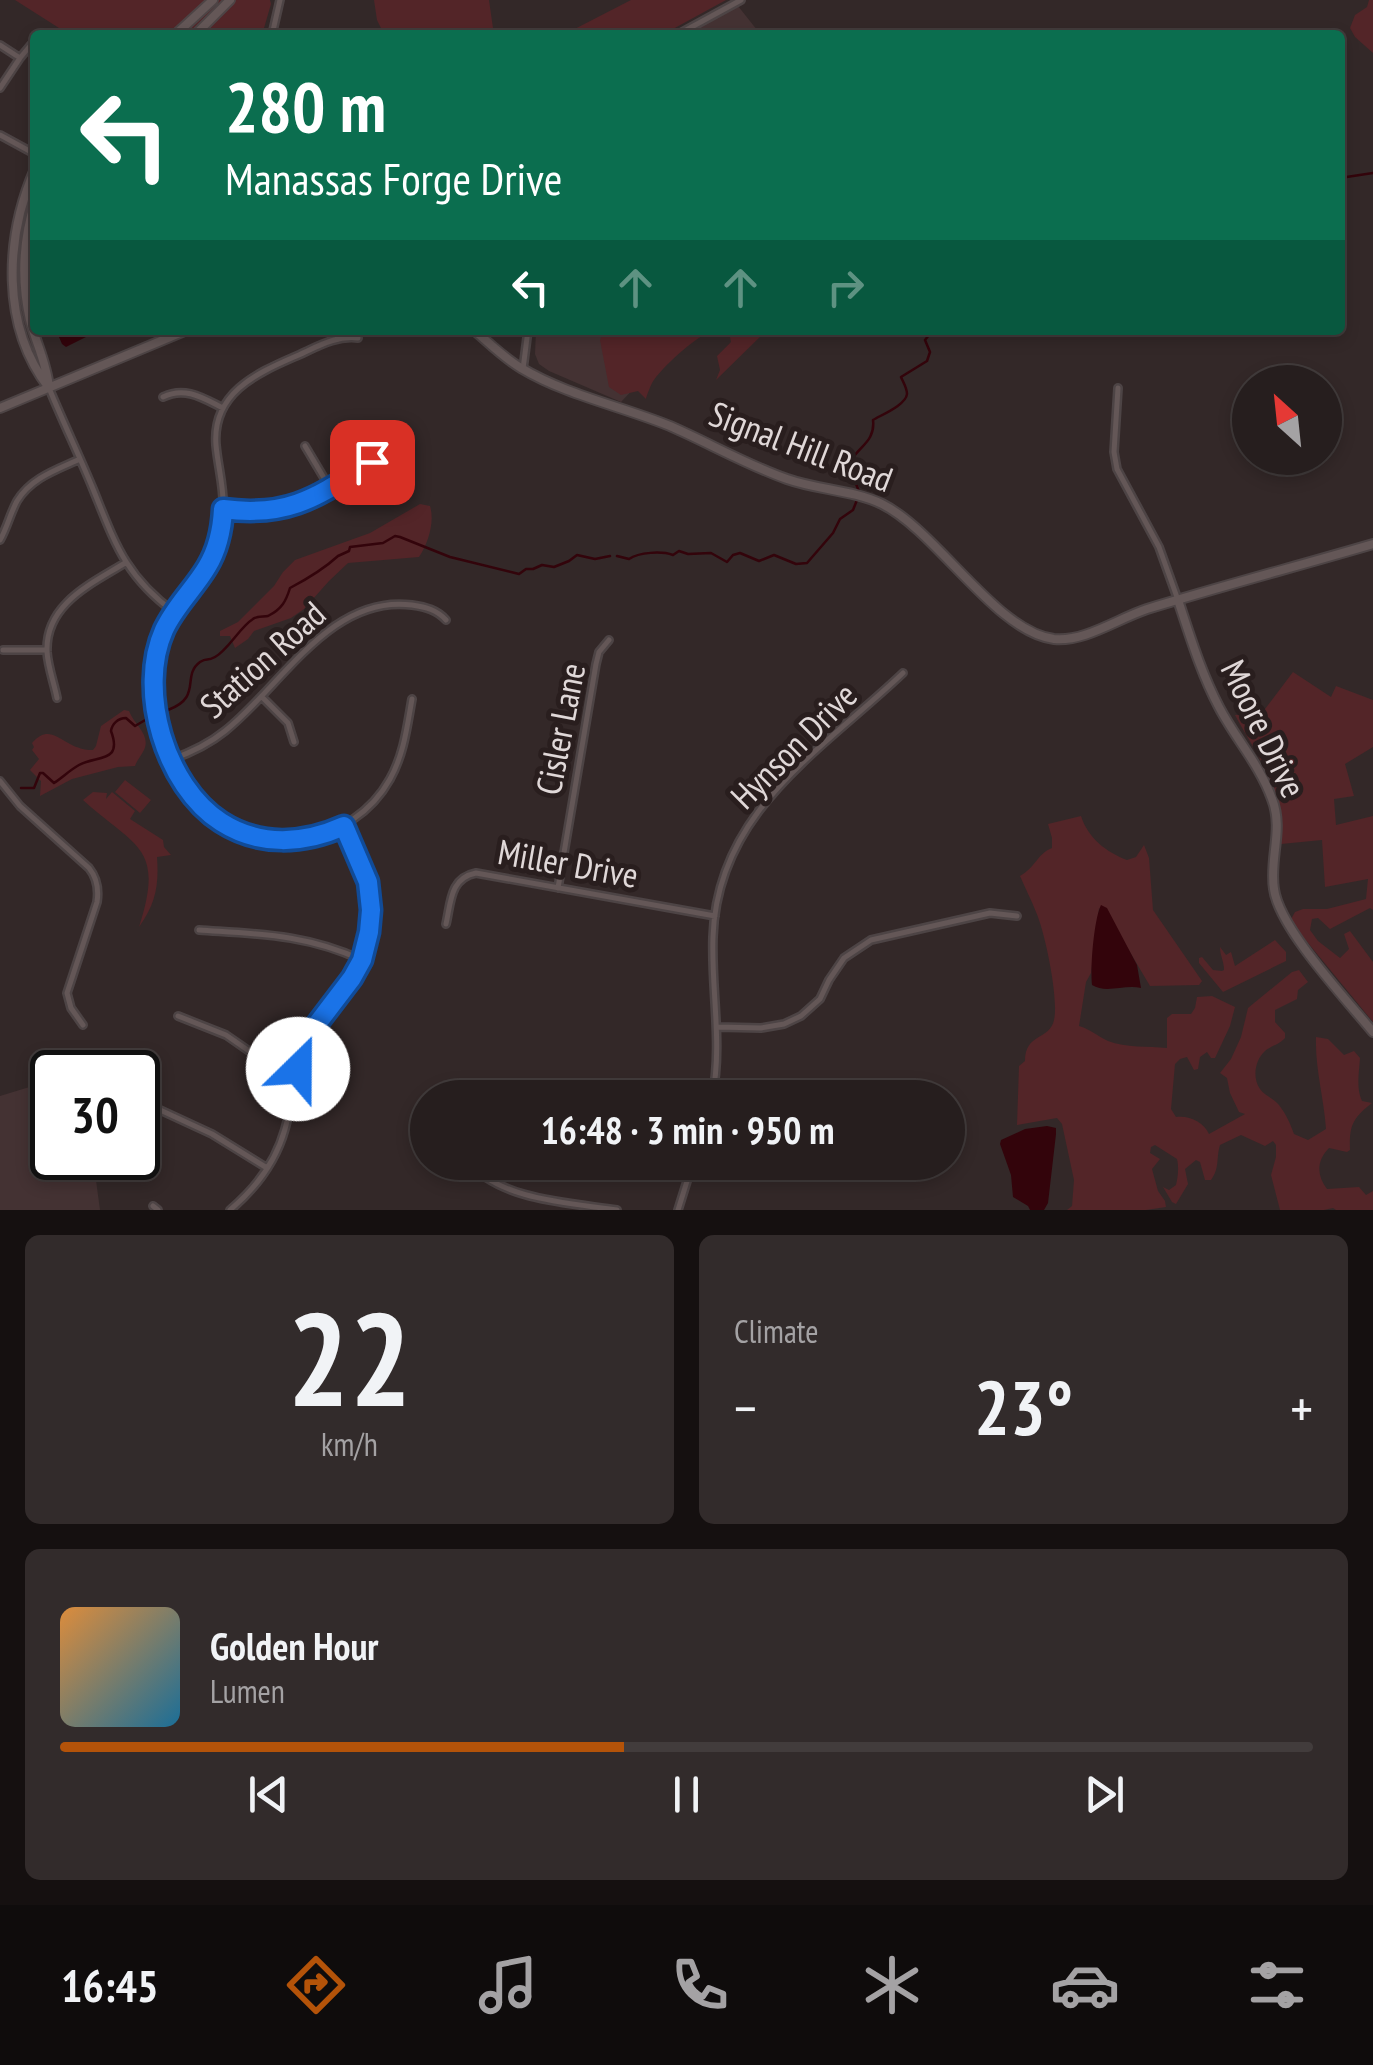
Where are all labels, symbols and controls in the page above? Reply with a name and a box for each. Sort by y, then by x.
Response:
text: 280 m [225,61,386,151]
icon: left [60,70,190,200]
text: Manassas Forge Drive [225,149,562,207]
icon: left [503,260,558,315]
icon: ahead [608,260,663,315]
icon: ahead [713,260,768,315]
icon: right [818,260,873,315]
north arrow [1232,365,1342,475]
map controls [1232,365,1342,475]
street label: Signal Hill Road [703,390,899,502]
pin [330,420,415,505]
icon: arrive [345,435,400,490]
street label: Station Road [190,591,335,728]
street label: Moore Drive [1211,652,1317,805]
street label: Cisler Lane [525,659,595,798]
street label: Hynson Drive [720,672,866,818]
street label: Miller Drive [495,828,642,898]
position arrow [246,1017,350,1121]
speed limit sign: 30 [30,1050,160,1180]
text: 16:48 · 3 min · 950 m [541,1105,834,1154]
text: 22 [287,1274,412,1442]
text: Climate [734,1310,818,1352]
text: 23° [974,1359,1073,1456]
text: − [734,1372,757,1443]
text: + [1290,1372,1313,1443]
text: km/h [321,1423,378,1465]
text: Golden Hour [210,1621,379,1670]
text: Lumen [210,1670,285,1712]
icon: previous [241,1767,296,1822]
icon: pause [659,1767,714,1822]
icon: next [1077,1767,1132,1822]
icon: directions [281,1950,351,2020]
icon: music [473,1950,543,2020]
icon: phone [665,1950,735,2020]
icon: climate [857,1950,927,2020]
icon: car [1050,1950,1120,2020]
icon: filters [1242,1950,1312,2020]
text: 16:45 [61,1956,158,2014]

